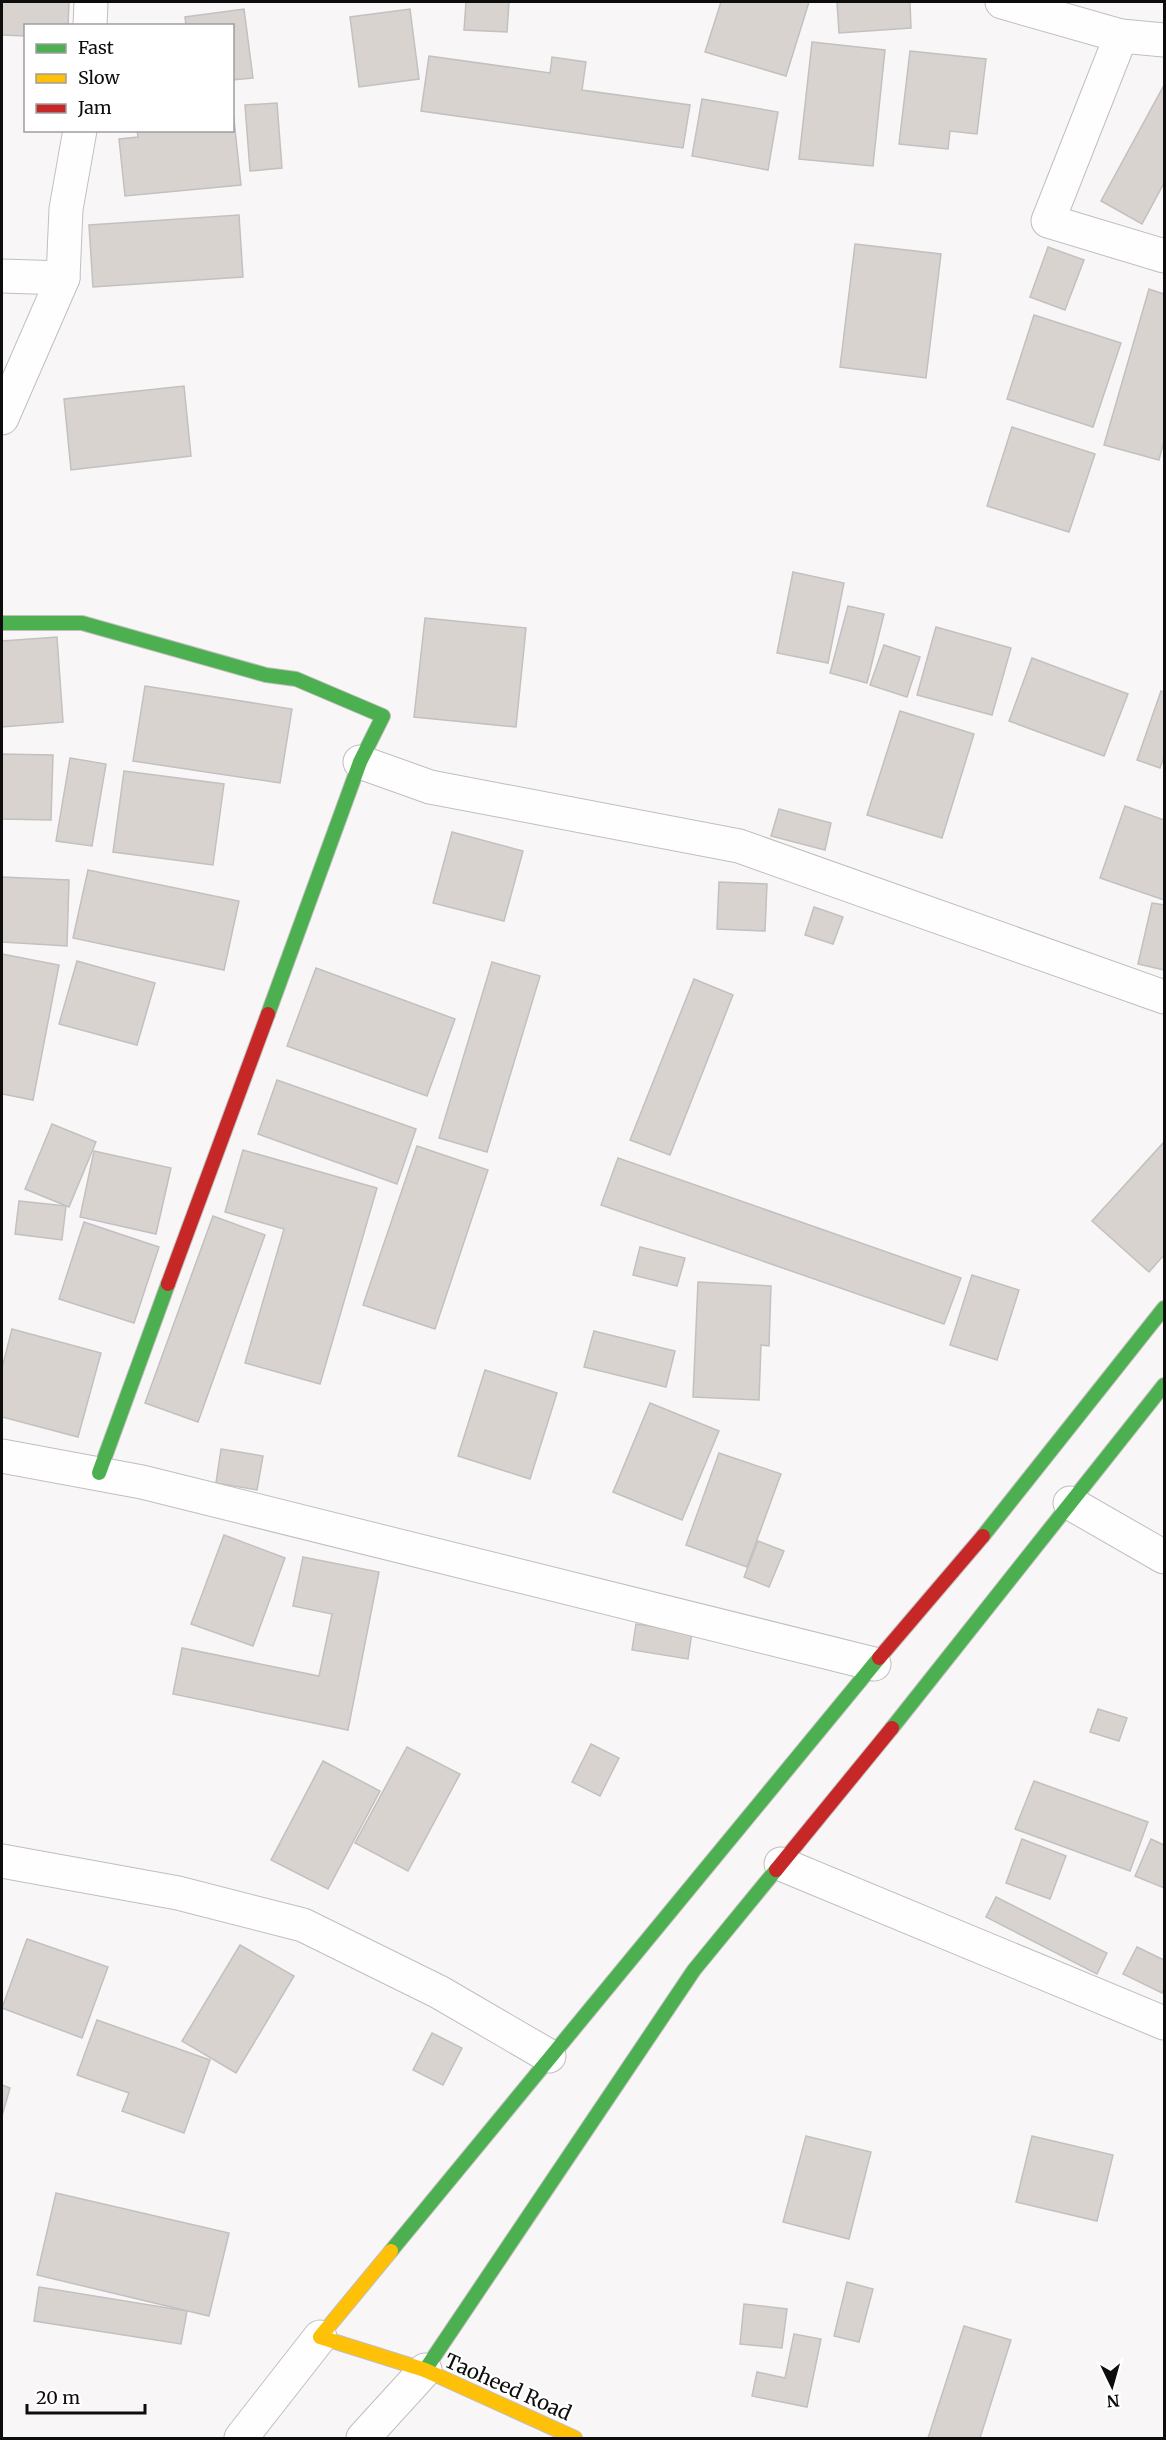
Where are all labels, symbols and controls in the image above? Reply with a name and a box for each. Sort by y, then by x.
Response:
legend [24,24,234,132]
text: Fast [78,36,114,59]
text: Slow [78,66,121,89]
text: Jam [77,96,112,119]
street label: Taoheed Road [441,2347,575,2426]
north arrow [1082,2356,1142,2416]
scale bar [27,2377,146,2415]
text: 20 m [36,2386,80,2409]
text: N [1106,2390,1120,2411]

